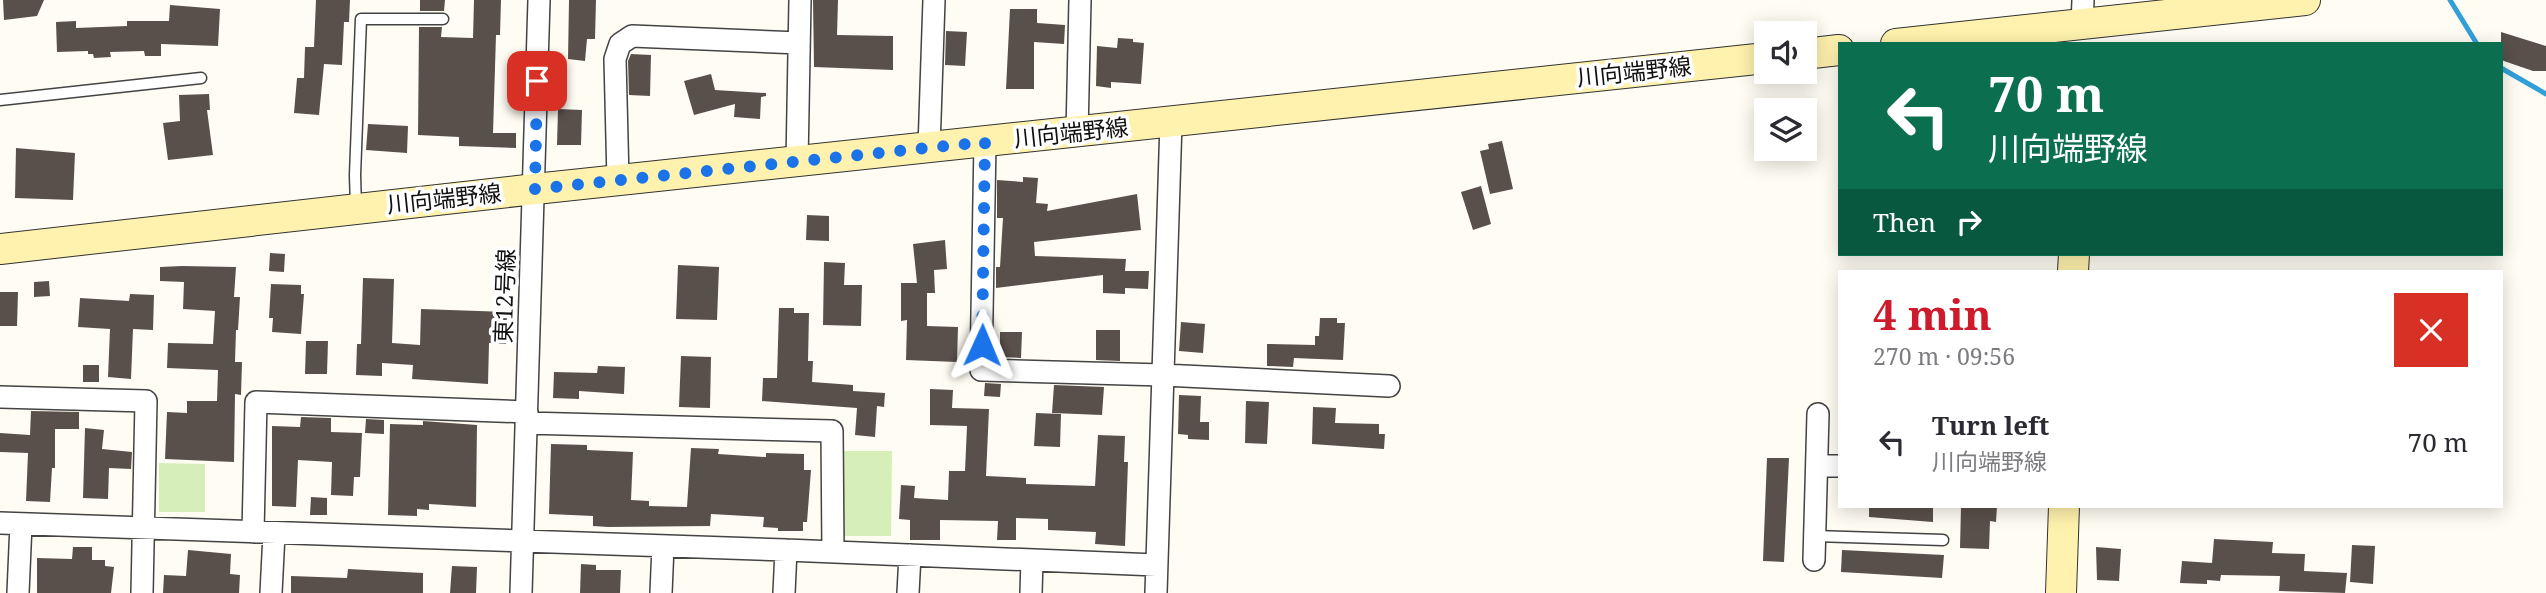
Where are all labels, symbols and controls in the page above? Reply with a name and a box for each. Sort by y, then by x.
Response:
map controls [1754,21,1817,161]
button: sound [1754,21,1817,84]
street label: 川向端野線 [1575,49,1693,93]
pin [507,51,567,111]
text: 70 m [1988,60,2104,126]
icon: arrive [518,62,556,100]
icon: left [1873,70,1964,161]
button: layers [1754,98,1817,161]
street label: 川向端野線 [1012,110,1130,154]
text: 川向端野線 [1988,126,2148,169]
street label: 川向端野線 [385,176,503,220]
icon: right [1950,203,1988,241]
text: Then [1873,204,1936,240]
street label: 東12号線 [486,248,522,344]
text: 4 min [1873,285,1992,342]
button: close [2394,293,2468,367]
position arrow [945,308,1019,382]
text: 270 m · 09:56 [1873,340,2015,372]
text: Turn left [1932,407,2049,443]
icon: left [1873,423,1911,461]
text: 70 m [2408,424,2468,460]
text: 川向端野線 [1932,445,2047,477]

